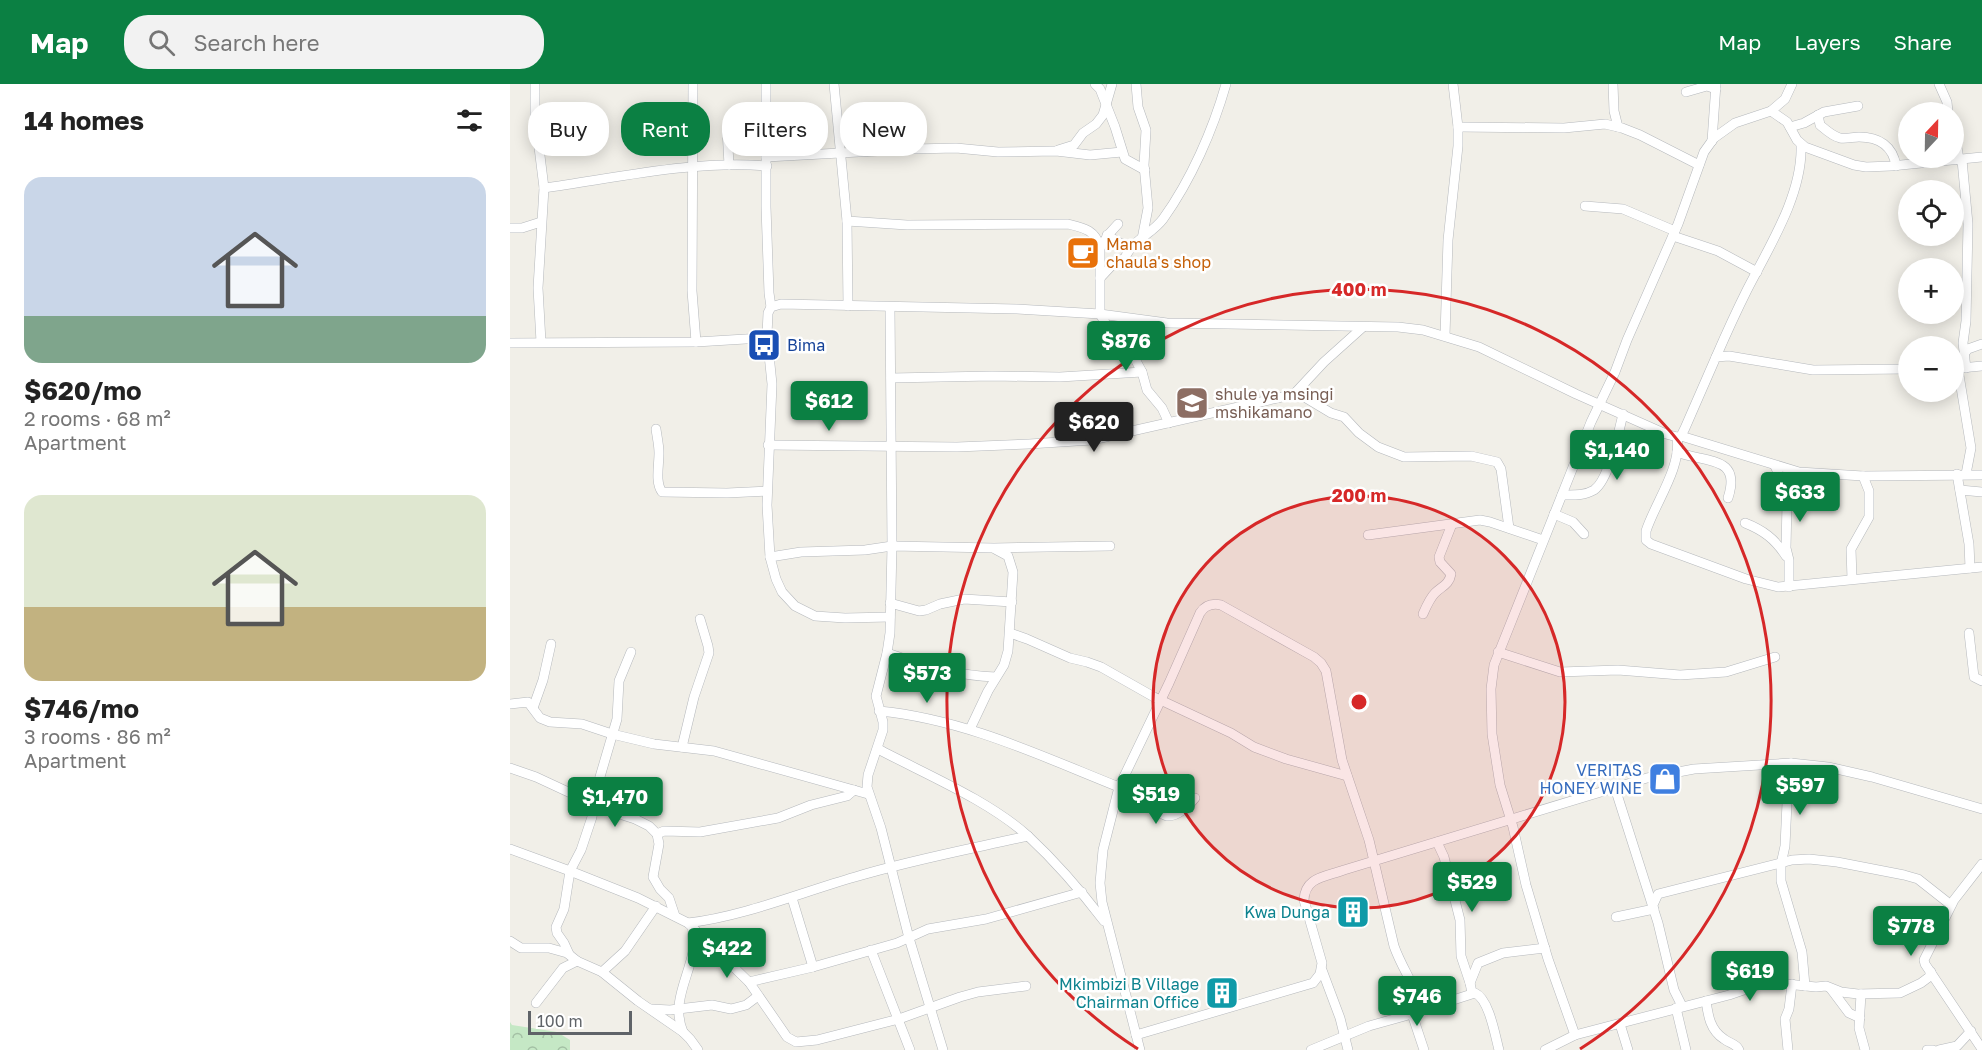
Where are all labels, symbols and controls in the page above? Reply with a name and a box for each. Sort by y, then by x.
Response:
search box [124,15,544,69]
text: Map [30,26,88,59]
icon: search [145,26,178,59]
text: Search here [193,29,319,56]
text: Map [1718,29,1761,55]
text: Layers [1794,29,1861,55]
text: Share [1894,29,1952,55]
chip: Buy [528,102,609,156]
chip: Rent [621,102,710,156]
chip: Filters [722,102,828,156]
chip: New [840,102,927,156]
north arrow [1898,102,1964,168]
map controls [1898,102,1964,402]
icon: filters [453,104,486,137]
text: 14 homes [24,105,144,136]
button: locate [1898,180,1964,246]
icon: home [201,216,309,324]
place label: Mama chaula's shop [1106,234,1211,272]
cafe icon: Mama chaula's shop [1065,235,1101,271]
button: + [1898,258,1964,324]
text: 400 m [1332,278,1386,300]
pin: $876 [1090,321,1162,372]
bus stop icon: Bima [746,327,782,363]
text: $876 [1101,328,1151,352]
place label: Bima [787,335,825,355]
button: − [1898,336,1964,402]
text: $620/mo [24,375,142,406]
pin: $612 [793,381,865,432]
place label: shule ya msingi mshikamano [1215,384,1334,422]
school or university icon: shule ya msingi mshikamano [1174,385,1210,421]
text: $612 [805,388,853,412]
pin: $620 [1058,402,1130,453]
text: 2 rooms · 68 m² [24,406,171,430]
text: $620 [1068,409,1120,433]
text: Apartment [24,430,127,454]
pin: $1,140 [1568,430,1666,481]
text: $1,140 [1584,437,1650,461]
pin: $633 [1764,472,1836,523]
text: $633 [1775,479,1825,503]
text: 200 m [1332,484,1386,506]
icon: home [201,534,309,642]
pin: $573 [891,653,963,704]
text: $573 [903,660,951,684]
centre of rings [1349,692,1369,712]
text: $746/mo [24,693,139,724]
text: 3 rooms · 86 m² [24,724,171,748]
text: Apartment [24,748,127,772]
place label: VERITAS HONEY WINE [1539,760,1642,798]
shop icon: VERITAS HONEY WINE [1647,761,1683,797]
pin: $597 [1764,765,1836,816]
text: $597 [1775,772,1825,796]
pin: $519 [1120,774,1192,825]
pin: $1,470 [566,777,664,828]
text: $519 [1132,781,1180,805]
text: $1,470 [582,784,648,808]
pin: $529 [1436,862,1508,913]
text: $529 [1447,869,1497,893]
building icon: Kwa Dunga [1335,894,1371,930]
place label: Kwa Dunga [1244,902,1330,922]
pin: $778 [1875,906,1947,957]
text: $778 [1887,913,1935,937]
pin: $422 [691,928,763,979]
text: $422 [702,935,752,959]
pin: $619 [1714,951,1786,1002]
text: $619 [1725,958,1775,982]
place label: Mkimbizi B Village Chairman Office [1059,974,1199,1012]
building icon: Mkimbizi B Village Chairman Office [1204,975,1240,1011]
pin: $746 [1381,976,1453,1027]
text: $746 [1392,983,1442,1007]
scale bar [528,1008,632,1036]
text: 100 m [537,1011,583,1031]

